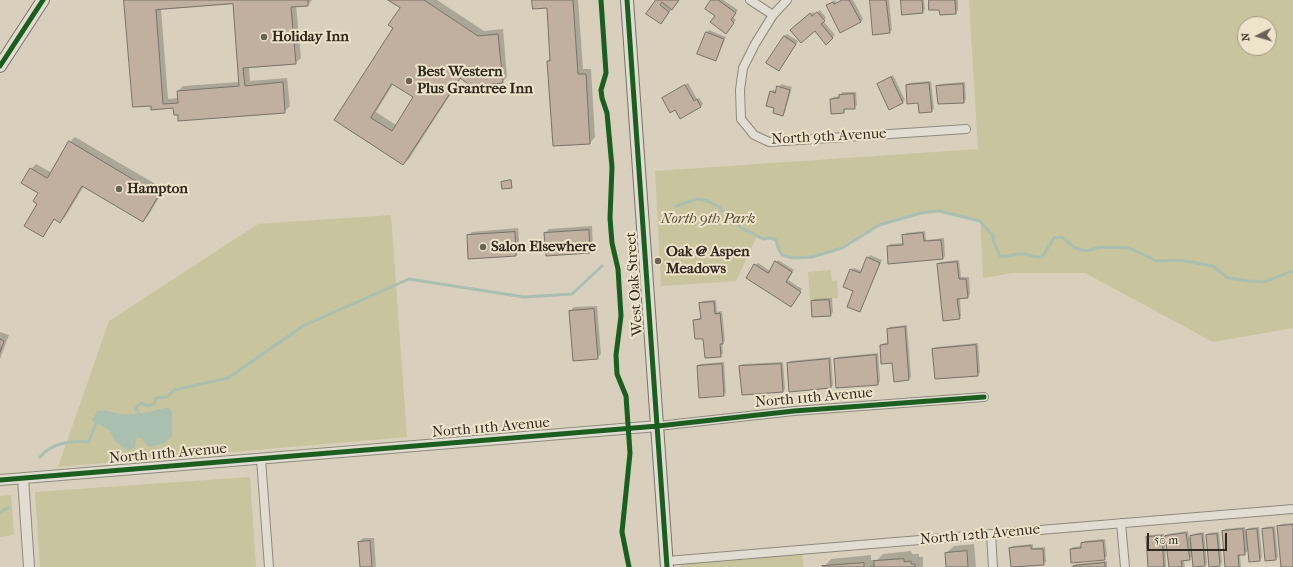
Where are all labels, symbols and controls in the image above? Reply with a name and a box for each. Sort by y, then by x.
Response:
north arrow [1237,16,1277,56]
place label: Holiday Inn [272,28,349,46]
marker: Holiday Inn [259,32,269,42]
text: N [1239,32,1252,42]
place label: Best Western Plus Grantree Inn [417,63,533,98]
marker: Best Western Plus Grantree Inn [404,76,414,86]
street label: North 9th Avenue [771,125,887,149]
place label: Hampton [127,180,188,198]
marker: Hampton [114,184,124,194]
park label: North 9th Park [661,210,755,228]
street label: West Oak Street [622,231,648,337]
place label: Salon Elsewhere [491,238,596,256]
marker: Salon Elsewhere [478,242,488,252]
place label: Oak @ Aspen Meadows [666,243,750,278]
marker: Oak @ Aspen Meadows [653,256,663,266]
street label: North 11th Avenue [754,384,874,412]
street label: North 11th Avenue [431,414,551,442]
street label: North 11th Avenue [108,440,228,468]
street label: North 12th Avenue [919,521,1041,549]
scale bar [1149,525,1229,551]
text: 50 m [1154,533,1178,547]

